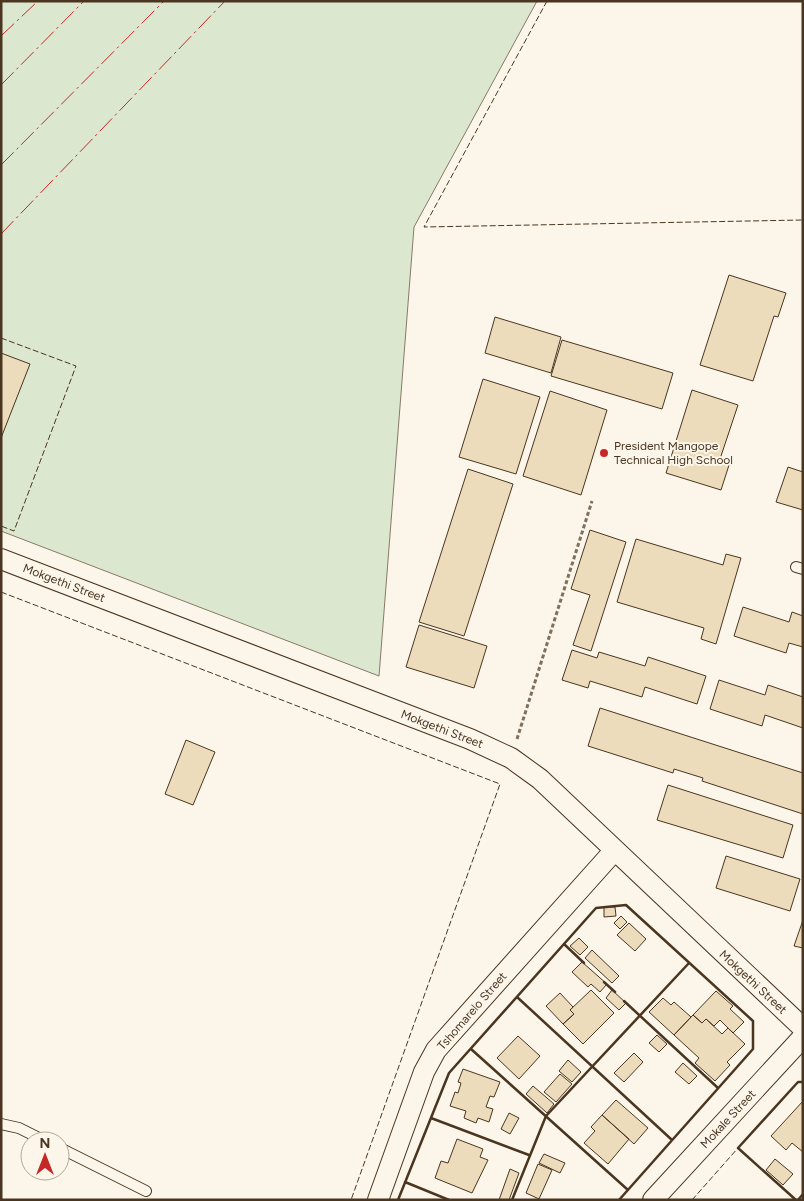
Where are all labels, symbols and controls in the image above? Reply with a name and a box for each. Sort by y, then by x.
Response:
place label: President Mangope Technical High School [614,439,733,467]
marker: President Mangope Technical High School [598,447,610,459]
street label: Mokgethi Street [21,561,108,605]
street label: Mokgethi Street [399,707,486,751]
street label: Mokgethi Street [716,947,790,1017]
street label: Tshomarelo Street [434,969,510,1053]
street label: Mokale Street [697,1087,759,1151]
north arrow [20,1131,70,1181]
text: N [40,1135,50,1152]

